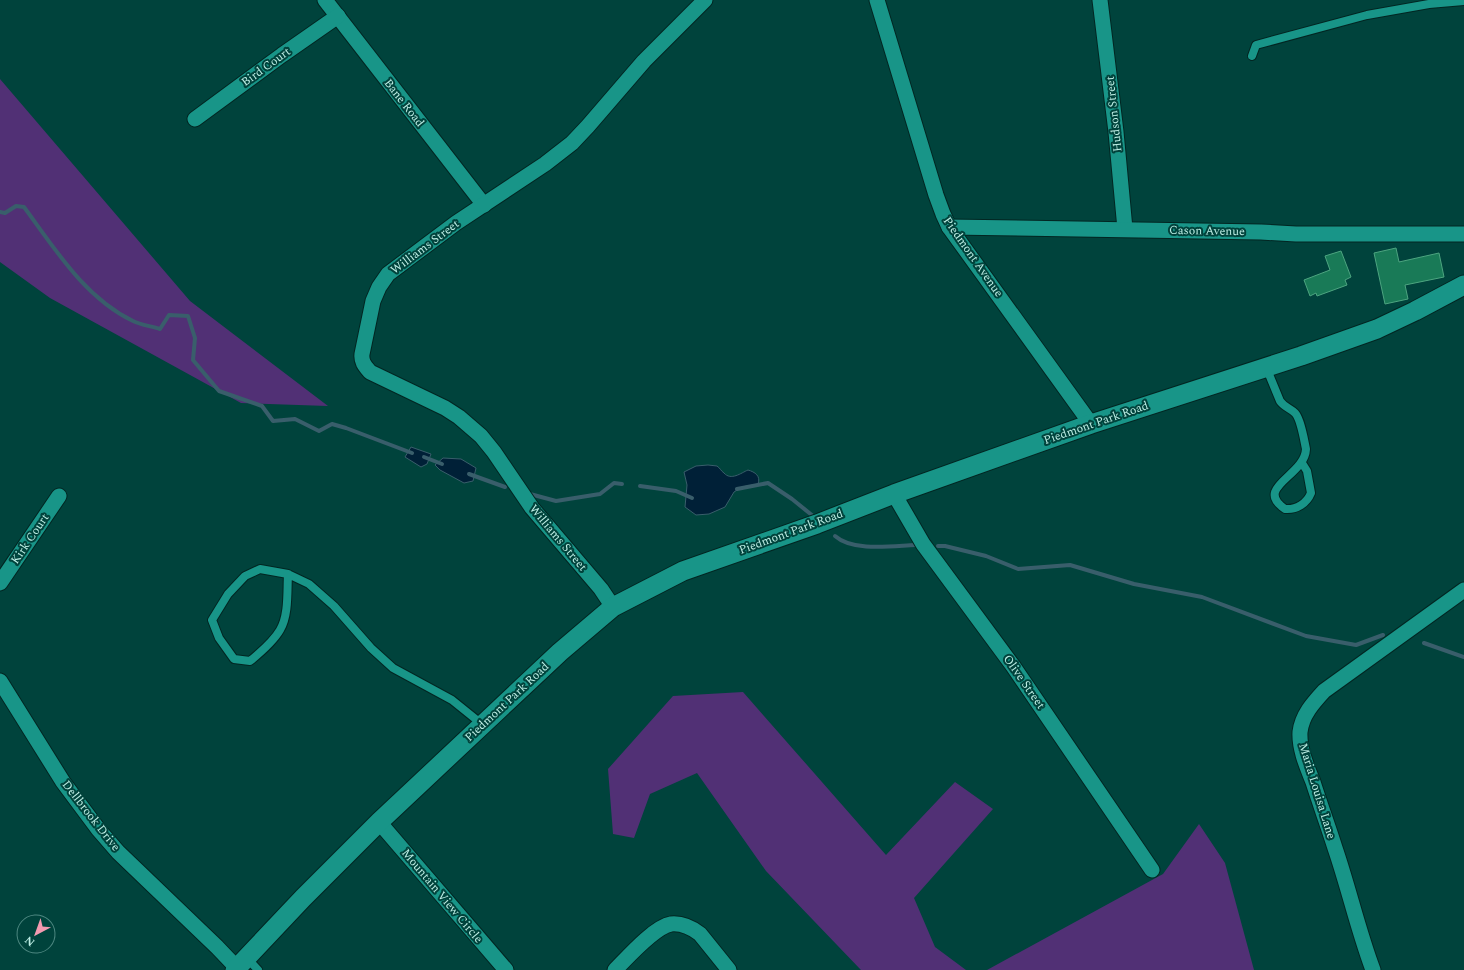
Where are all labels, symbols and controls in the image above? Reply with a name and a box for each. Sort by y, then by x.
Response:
street label: Bird Court [237,43,295,91]
street label: Bane Road [379,75,429,131]
street label: Hudson Street [1101,75,1127,153]
street label: Piedmont Avenue [938,213,1008,301]
street label: Williams Street [387,215,463,279]
street label: Cason Avenue [1169,221,1245,241]
street label: Piedmont Park Road [1041,396,1151,450]
street label: Williams Street [524,500,592,576]
street label: Piedmont Park Road [736,504,846,560]
street label: Kirk Court [6,510,54,568]
street label: Olive Street [998,651,1050,713]
street label: Piedmont Park Road [460,657,554,746]
street label: Maria Louisa Lane [1293,741,1341,842]
street label: Dellbrook Drive [57,776,125,856]
street label: Mountain View Circle [397,845,487,948]
north arrow [16,914,56,954]
text: N [21,932,39,951]

